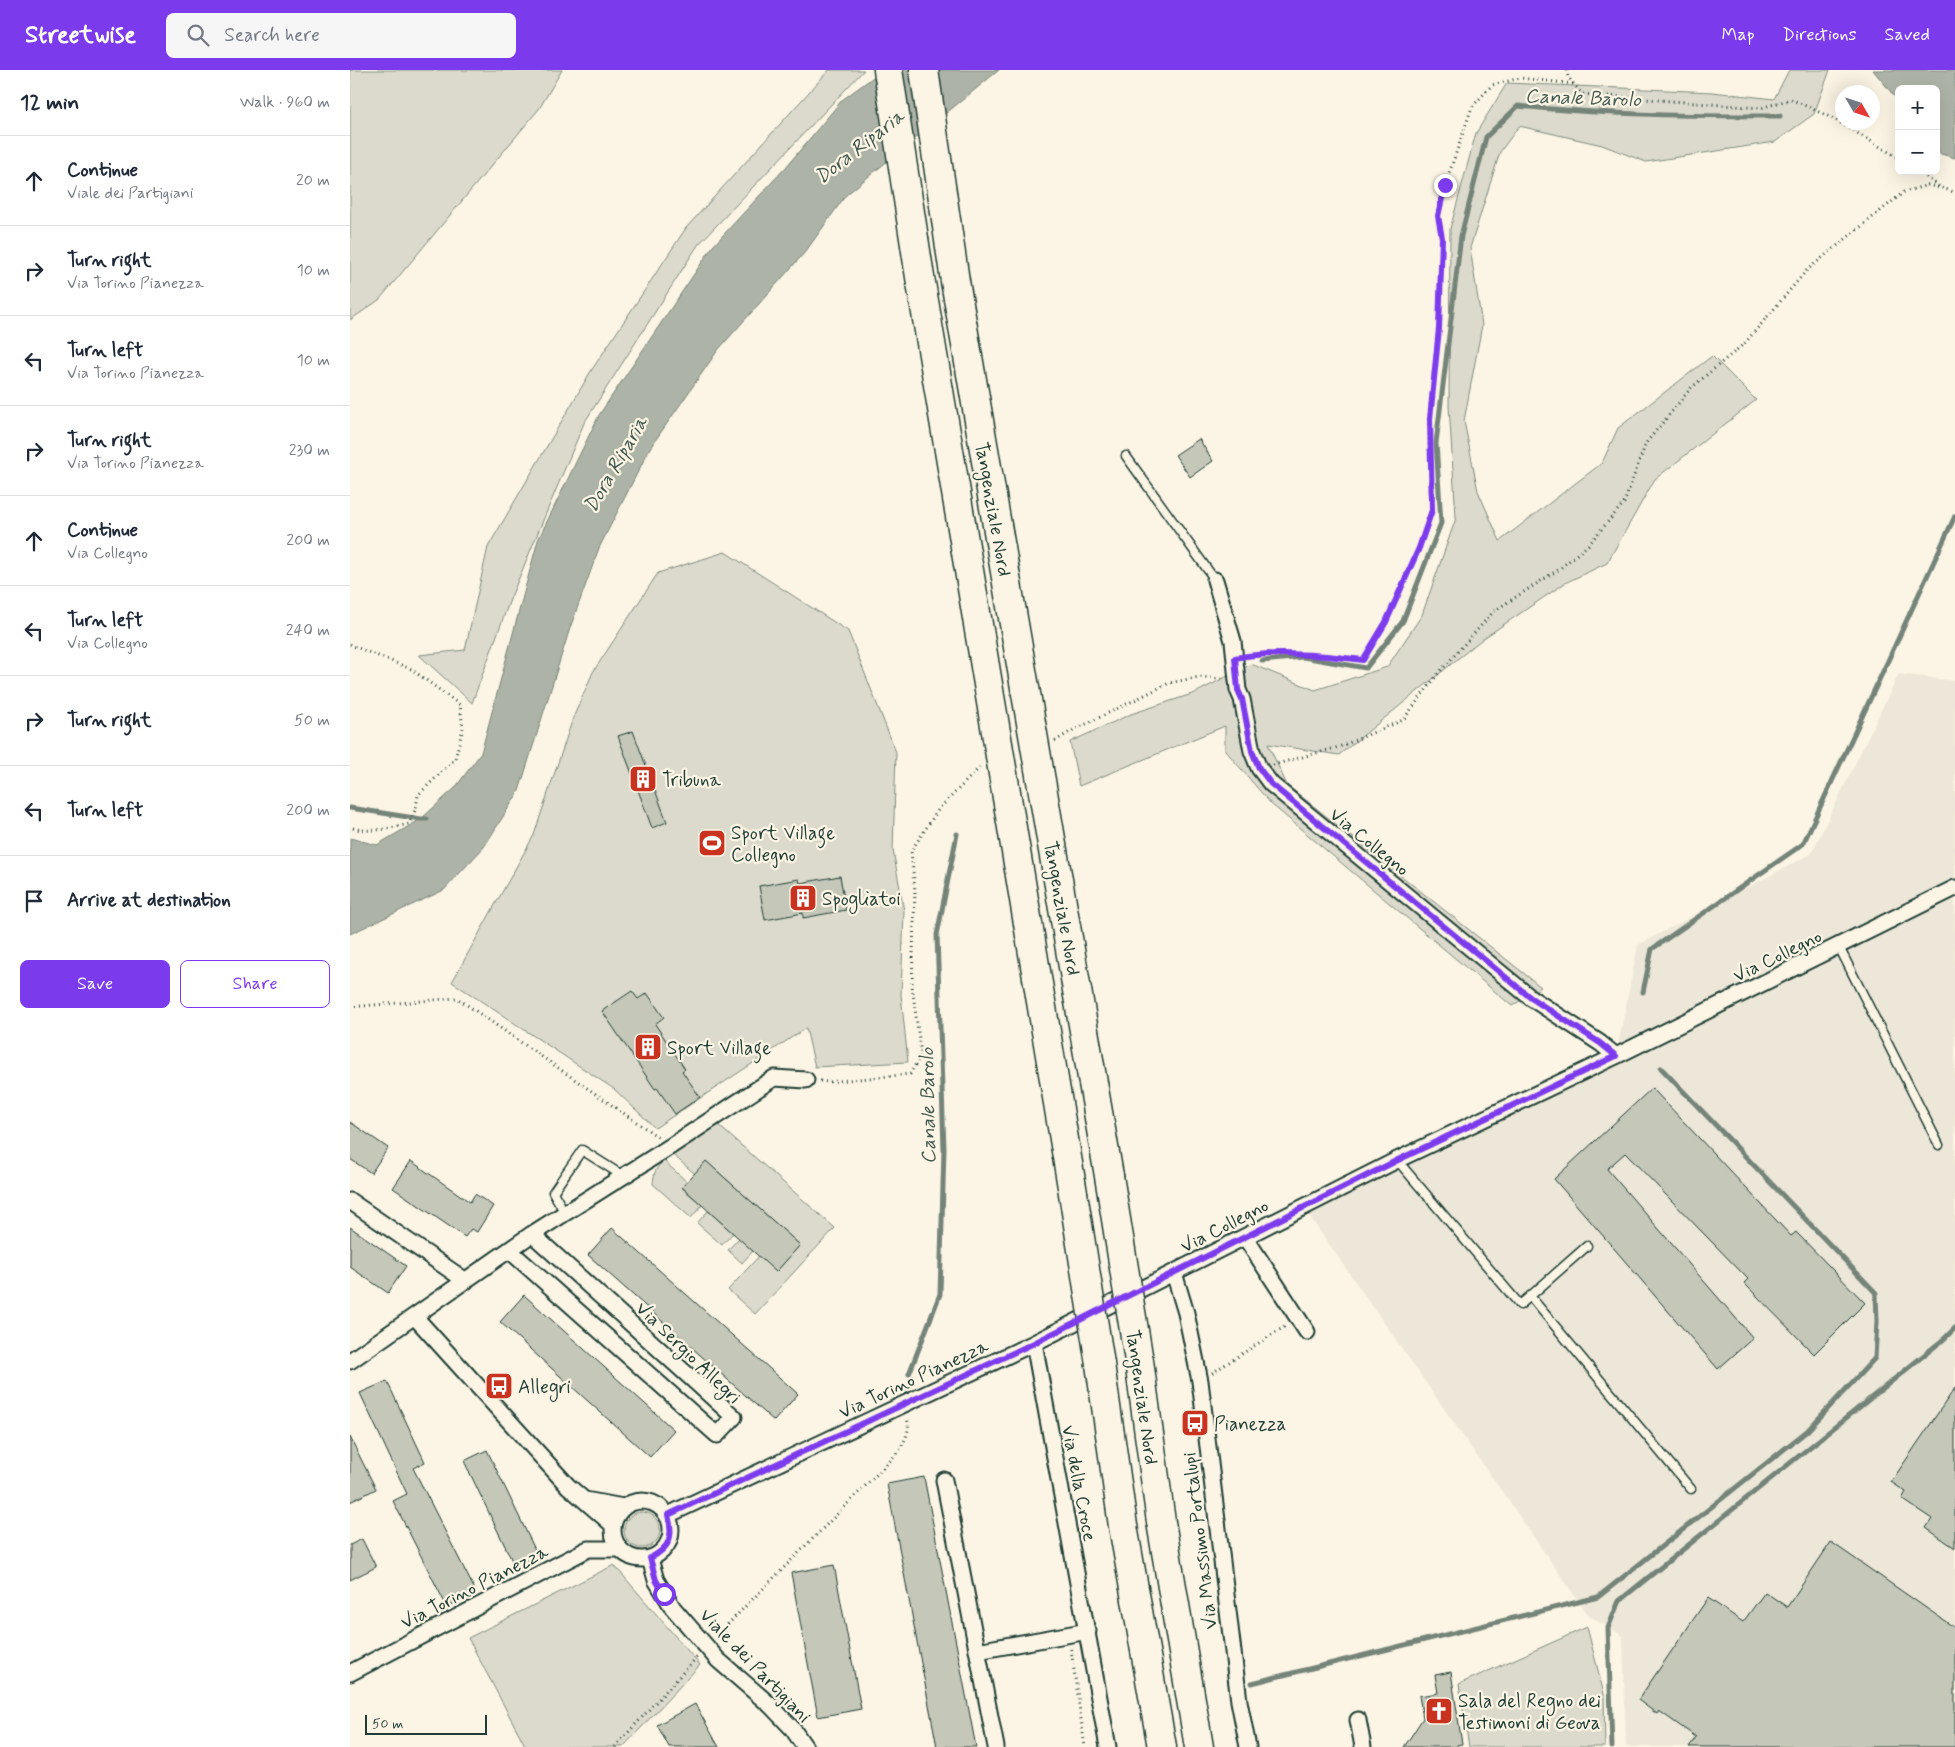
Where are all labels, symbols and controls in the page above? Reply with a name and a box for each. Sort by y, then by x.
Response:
search box [166,13,516,58]
text: Streetwise [25,20,136,51]
icon: search [184,21,212,49]
text: Search here [224,23,320,48]
text: Map [1722,23,1755,47]
text: Directions [1783,23,1857,47]
text: Saved [1885,23,1930,47]
water label: Canale Barolo [1524,83,1642,114]
north arrow [1835,85,1880,130]
map controls [1895,85,1940,175]
button: + [1895,85,1940,130]
text: 12 min [20,89,79,117]
text: Walk · 960 m [240,92,330,113]
water label: Dora Riparia [810,103,911,191]
button: − [1895,130,1940,175]
text: Continue [67,158,138,183]
icon: ahead [20,167,48,195]
text: 20 m [296,170,330,191]
route end [1434,174,1457,197]
text: Viale dei Partigiani [67,183,193,204]
text: Turn right [67,248,151,273]
icon: right [20,257,48,285]
text: 10 m [297,260,330,281]
text: Via Torino Pianezza [67,273,204,294]
text: Turn left [67,338,143,363]
icon: left [20,347,48,375]
text: 10 m [297,350,330,371]
text: Via Torino Pianezza [67,363,204,384]
water label: Dora Riparia [578,411,655,518]
text: Turn right [67,428,151,453]
icon: right [20,437,48,465]
text: 230 m [289,440,330,461]
street label: Tangenziale Nord [966,440,1017,579]
text: Via Torino Pianezza [67,453,204,474]
text: Continue [67,518,138,543]
icon: ahead [20,527,48,555]
text: 200 m [286,530,330,551]
text: Via Collegno [67,543,148,564]
text: Turn left [67,608,143,633]
icon: left [20,617,48,645]
text: 240 m [286,620,330,641]
text: Via Collegno [67,633,148,654]
icon: right [20,707,48,735]
text: Turn right [67,708,151,733]
text: 50 m [294,710,330,731]
building icon: Tribuna [628,764,658,794]
place label: Tribuna [662,768,721,793]
icon: left [20,797,48,825]
text: Turn left [67,798,143,823]
text: 200 m [286,800,330,821]
street label: Via Collegno [1323,802,1414,883]
place label: Sport Village Collegno [731,821,835,869]
sports icon: Sport Village Collegno [697,828,727,858]
street label: Tangenziale Nord [1035,839,1086,978]
building icon: Spogliatoi [788,883,818,913]
icon: arrive [20,887,48,915]
place label: Spogliatoi [822,887,901,914]
text: Arrive at destination [67,888,231,913]
street label: Via Collegno [1729,924,1827,989]
button: Save [20,960,170,1008]
button: Share [180,960,330,1008]
building icon: Sport Village [633,1032,663,1062]
place label: Sport Village [667,1036,771,1064]
water label: Canale Barolo [914,1047,943,1164]
street label: Via Collegno [1176,1193,1273,1260]
street label: Via Sergio Allegri [628,1296,746,1411]
street label: Tangenziale Nord [1118,1328,1163,1467]
street label: Via Torino Pianezza [835,1333,993,1425]
bus stop icon: Allegri [484,1371,514,1401]
place label: Allegri [518,1375,571,1402]
bus stop icon: Pianezza [1180,1408,1210,1438]
place label: Pianezza [1214,1412,1286,1437]
street label: Via della Croce [1055,1423,1102,1543]
street label: Via Massimo Portalupi [1177,1451,1224,1631]
street label: Via Torino Pianezza [397,1539,553,1635]
route start [653,1583,676,1606]
street label: Viale dei Partigiani [693,1603,816,1729]
place label: Sala del Regno dei Testimoni di Geova [1458,1689,1601,1736]
church icon: Sala del Regno dei Testimoni di Geova [1424,1696,1454,1726]
scale bar [365,1712,488,1735]
text: 50 m [372,1715,403,1733]

